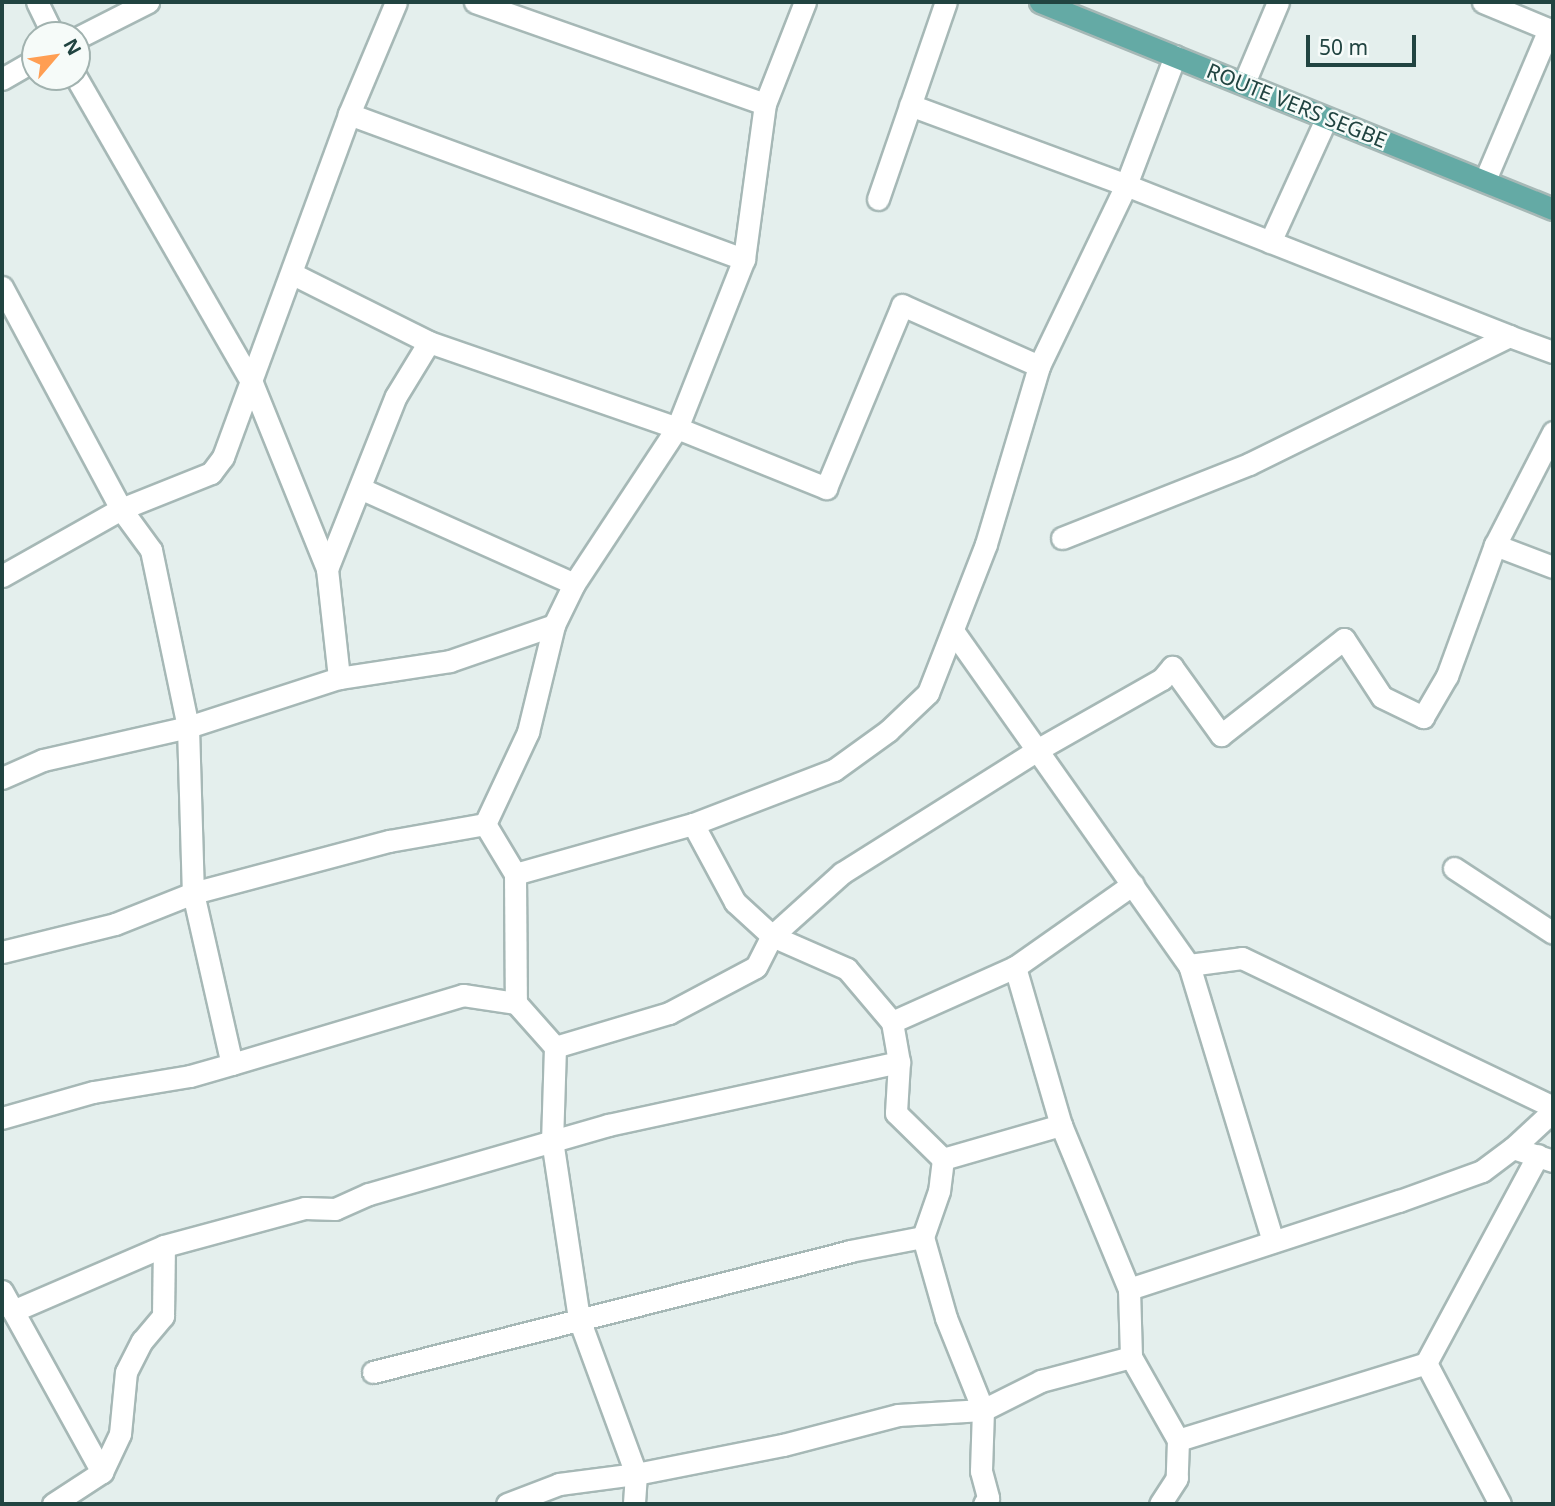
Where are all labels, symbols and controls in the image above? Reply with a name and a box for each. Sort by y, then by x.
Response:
north arrow [21,21,91,91]
scale bar [1310,21,1420,65]
text: 50 m [1319,33,1368,61]
text: N [57,34,88,60]
street label: ROUTE VERS SEGBE [1203,57,1391,153]

